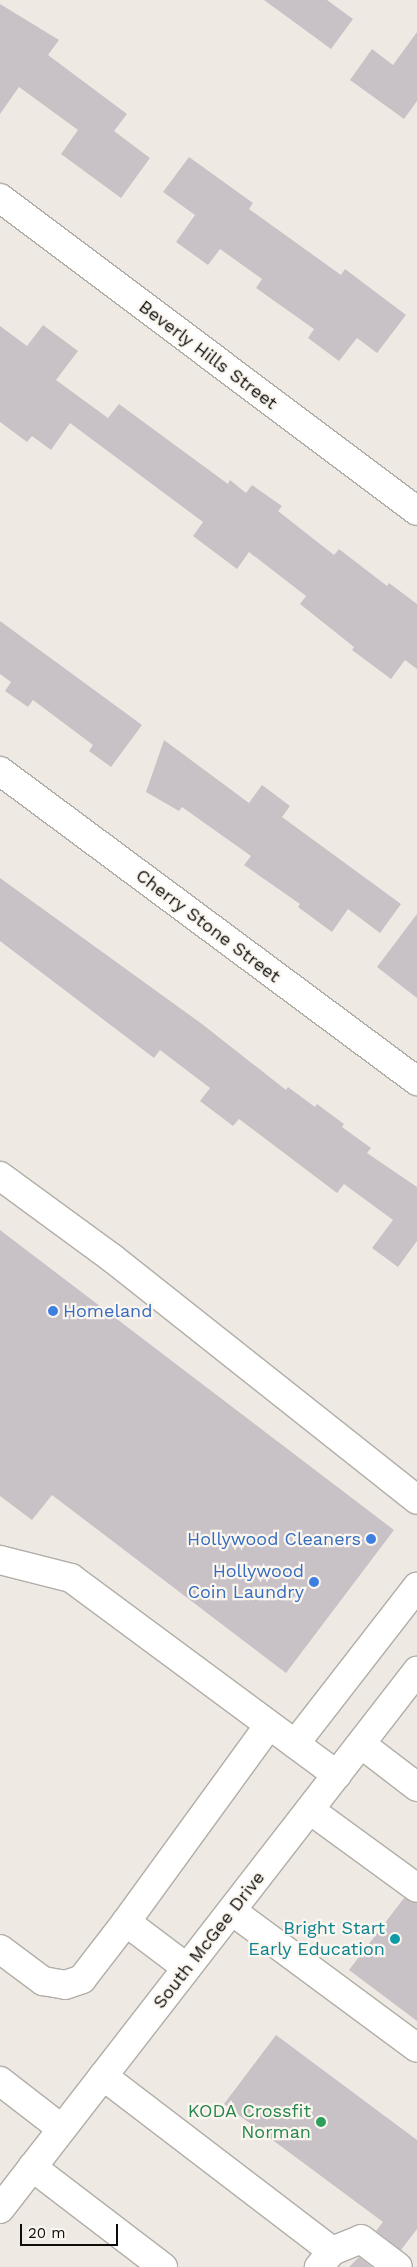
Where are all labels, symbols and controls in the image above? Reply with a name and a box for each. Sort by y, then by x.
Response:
street label: Beverly Hills Street [134,296,282,414]
street label: Cherry Stone Street [131,865,285,987]
place label: Homeland [63,1300,153,1322]
marker: Homeland [47,1305,59,1317]
place label: Hollywood Cleaners [187,1528,361,1550]
marker: Hollywood Cleaners [365,1533,377,1545]
place label: Hollywood Coin Laundry [188,1561,304,1604]
marker: Hollywood Coin Laundry [308,1576,320,1588]
street label: South McGee Drive [149,1867,269,2013]
place label: Bright Start Early Education [248,1918,385,1960]
marker: Bright Start Early Education [389,1933,401,1945]
place label: KODA Crossfit Norman [187,2101,311,2144]
marker: KODA Crossfit Norman [315,2116,327,2128]
scale bar [22,2214,120,2246]
text: 20 m [28,2224,66,2242]

